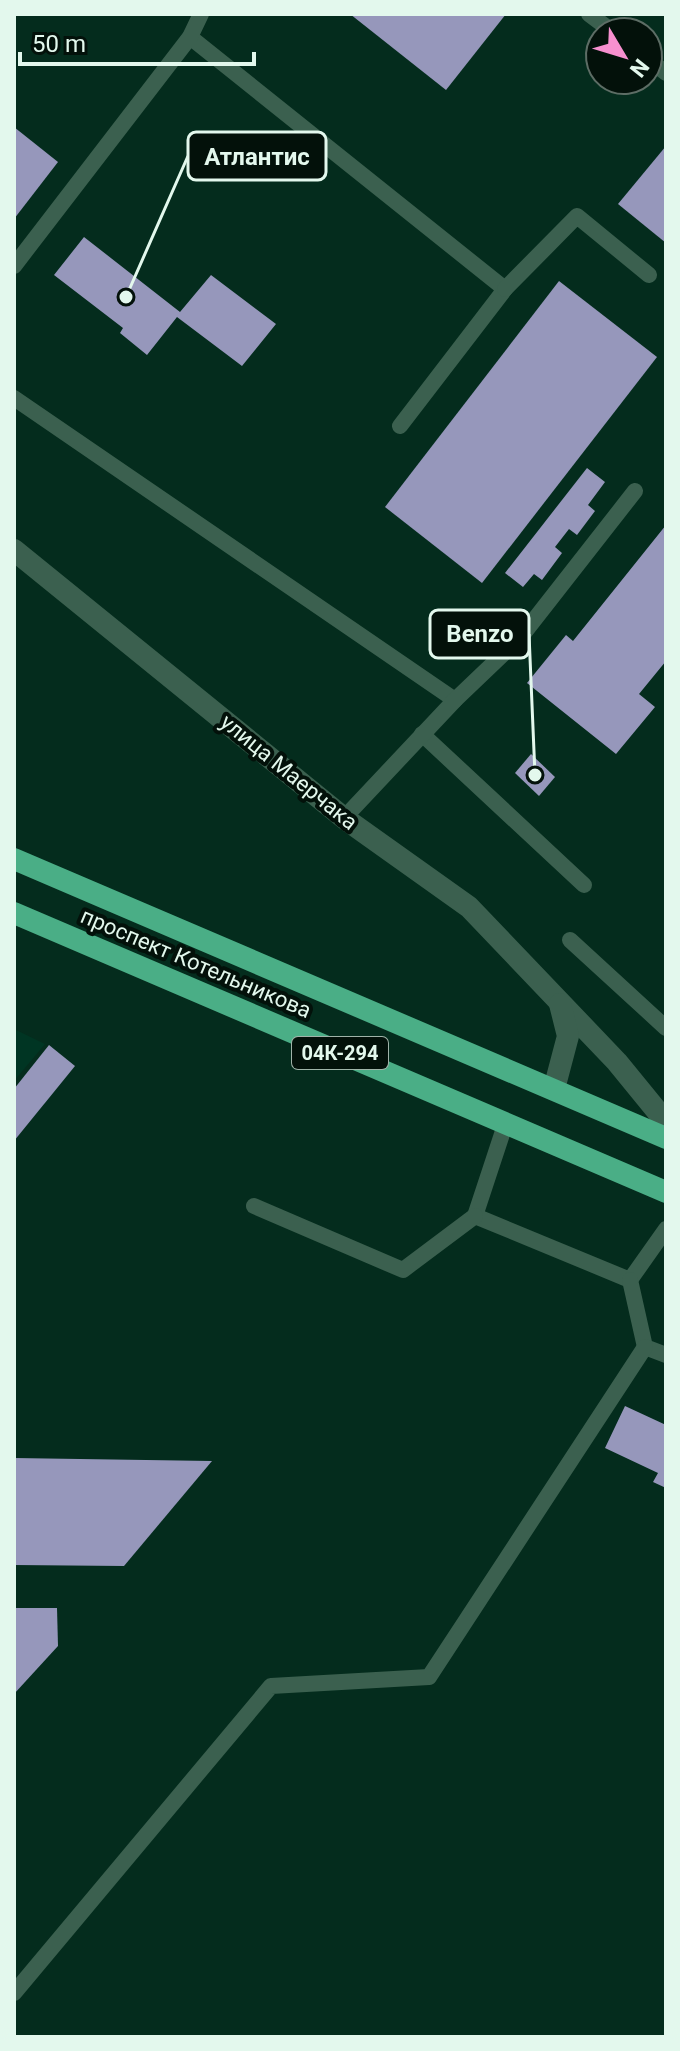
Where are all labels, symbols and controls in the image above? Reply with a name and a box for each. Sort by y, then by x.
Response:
scale bar [20,16,254,66]
north arrow [584,16,664,96]
text: 50 m [32,30,86,58]
text: N [625,54,654,82]
callout: Атлантис [188,132,326,180]
text: Атлантис [204,143,310,171]
callout: Benzo [430,610,529,658]
text: Benzo [446,620,514,648]
street label: улица Маерчака [216,709,362,835]
street label: проспект Котельникова [77,903,315,1023]
road number: 04К-294 [292,1037,388,1069]

